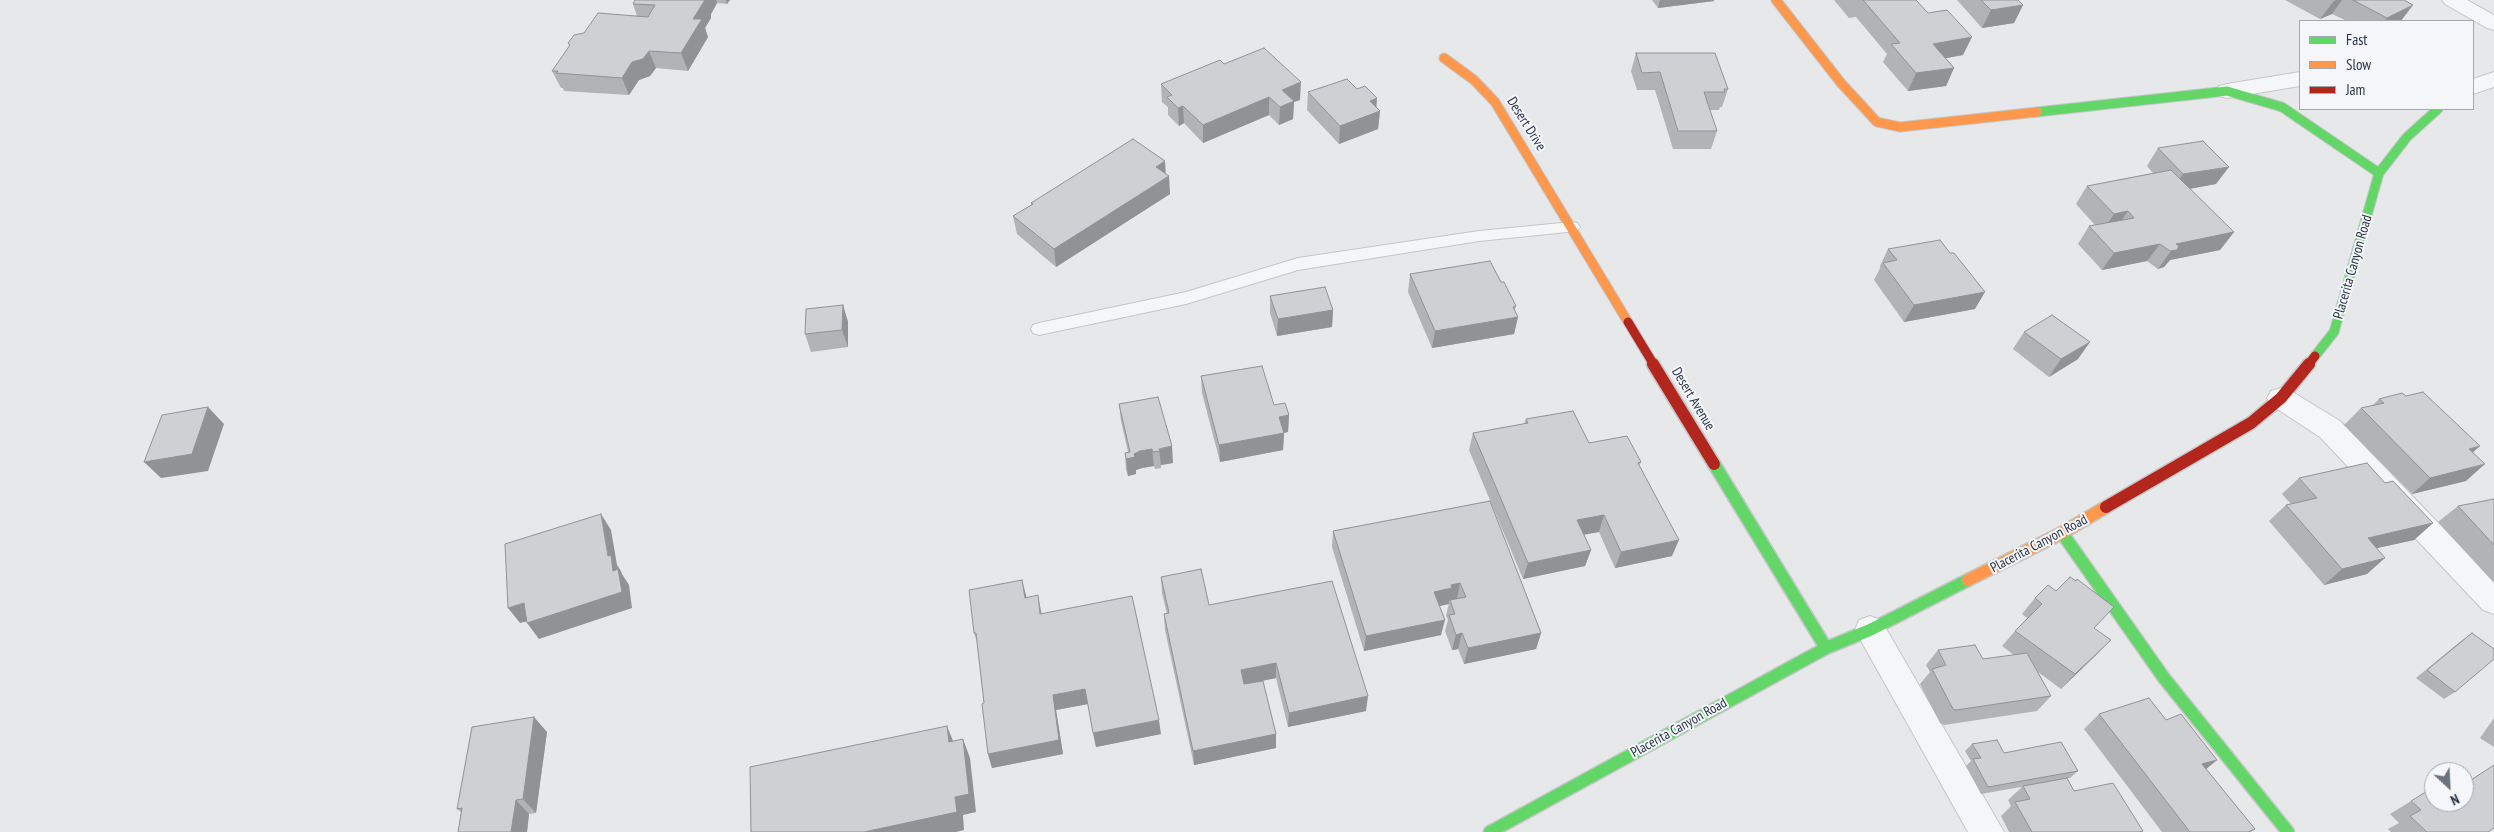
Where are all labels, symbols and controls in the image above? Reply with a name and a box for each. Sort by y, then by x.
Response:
legend [2299,20,2474,110]
text: Fast [2346,30,2367,49]
text: Slow [2346,55,2371,74]
text: Jam [2346,80,2365,99]
street label: Desert Drive [1503,94,1549,154]
street label: Placerita Canyon Road [2330,213,2376,321]
street label: Desert Avenue [1668,365,1718,433]
street label: Placerita Canyon Road [1988,511,2090,577]
street label: Placerita Canyon Road [1628,695,1730,761]
north arrow [2424,762,2474,812]
text: N [2448,790,2462,809]

